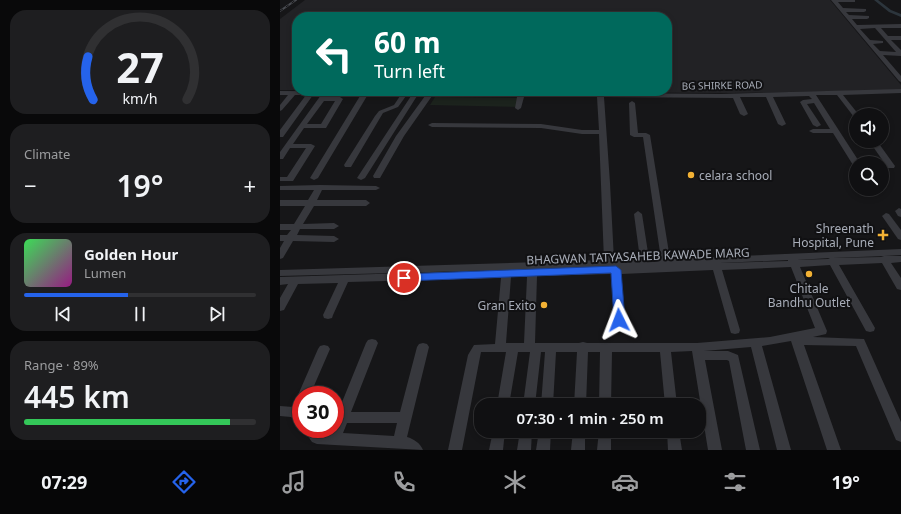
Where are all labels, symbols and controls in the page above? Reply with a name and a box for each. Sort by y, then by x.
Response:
text: 60 m [374,23,441,61]
icon: left [308,28,360,80]
text: 27 [116,39,164,95]
text: Turn left [374,59,445,83]
street label: BG SHIRKE ROAD [682,77,762,93]
text: km/h [122,89,158,108]
map controls [849,108,889,196]
button: sound [849,108,889,148]
text: Climate [24,145,70,163]
button: search [849,156,889,196]
text: 19° [116,165,164,206]
place label: celara school [699,167,772,184]
text: − [24,170,37,200]
text: + [243,170,256,200]
marker: celara school [686,170,696,180]
place label: Shreenath Hospital, Pune [792,220,874,251]
marker: Shreenath Hospital, Pune [877,229,889,241]
text: Golden Hour [84,244,178,264]
street label: BHAGWAN TATYASAHEB KAWADE MARG [526,244,750,268]
pin [387,261,421,295]
text: Lumen [84,264,126,282]
icon: arrive [393,267,415,289]
marker: Chitale Bandhu Outlet [804,269,814,279]
place label: Chitale Bandhu Outlet [768,280,851,311]
place label: Gran Exito [478,297,536,314]
position arrow [598,299,640,341]
marker: Gran Exito [539,300,549,310]
icon: previous [52,303,74,325]
icon: pause [129,303,151,325]
icon: next [206,303,228,325]
text: Range · 89% [24,356,99,374]
text: 445 km [24,376,130,417]
speed limit sign: 30 [292,386,344,438]
text: 07:30 · 1 min · 250 m [516,408,664,428]
icon: directions [170,468,198,496]
icon: music [280,468,308,496]
icon: phone [390,468,418,496]
icon: climate [501,468,529,496]
icon: car [611,468,639,496]
icon: filters [721,468,749,496]
text: 07:29 [41,470,87,494]
text: 19° [832,470,860,494]

